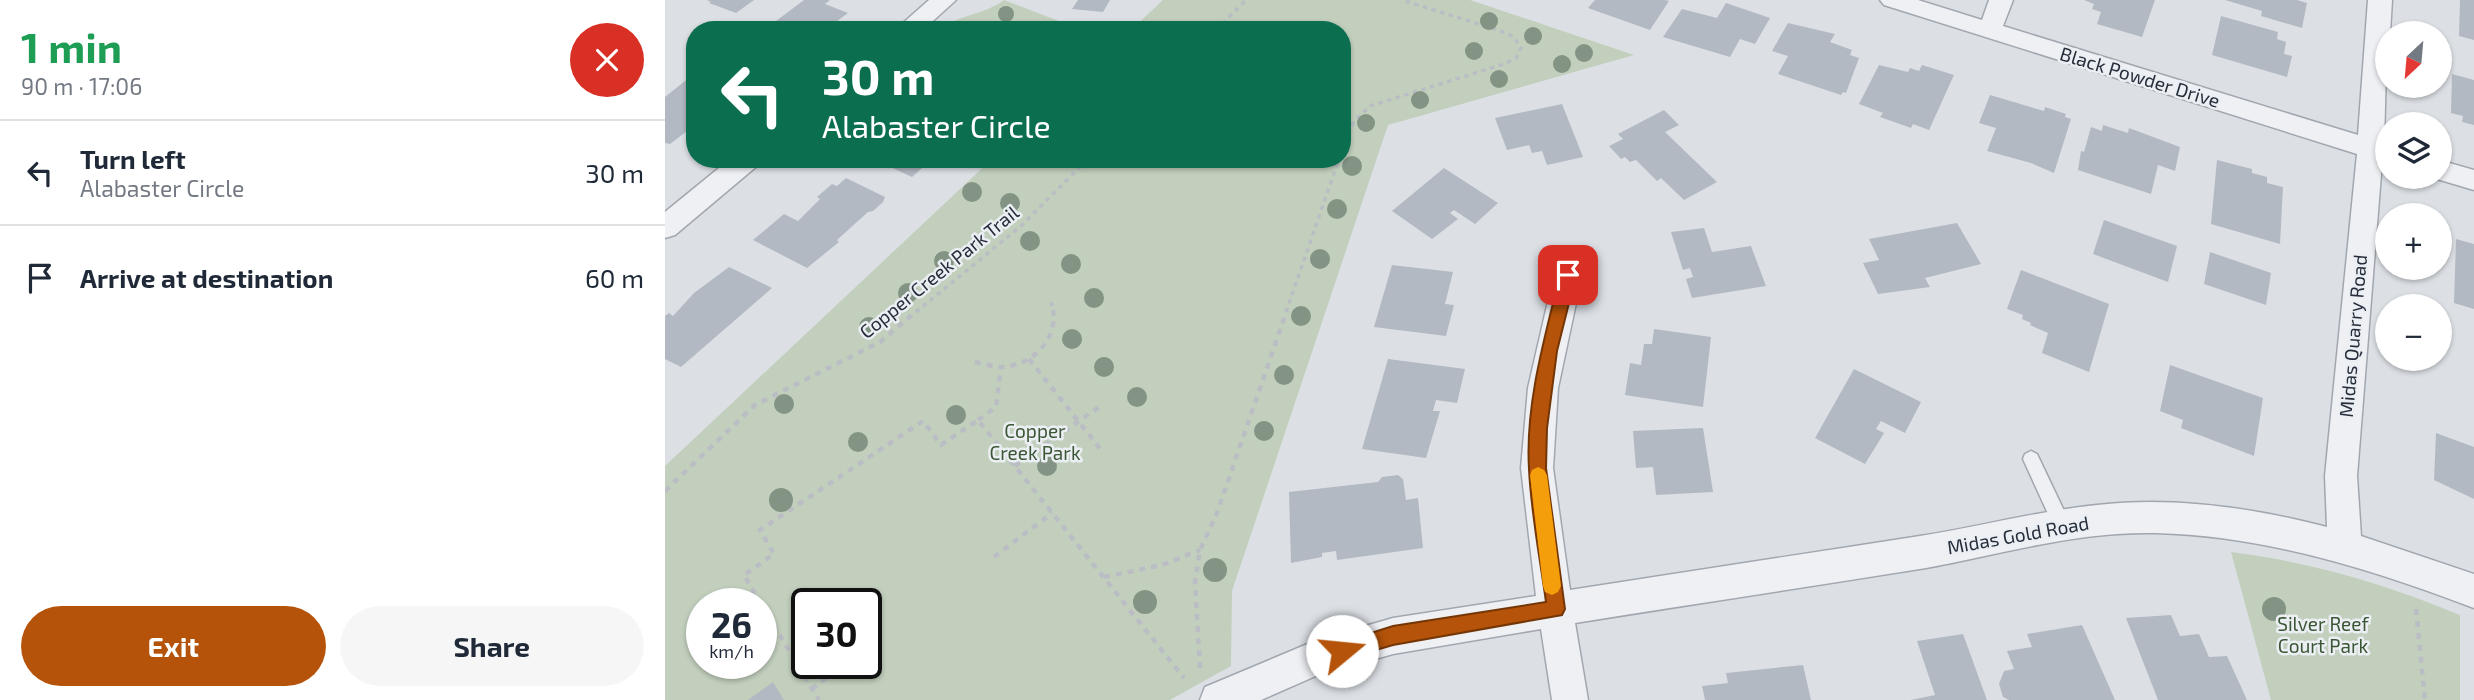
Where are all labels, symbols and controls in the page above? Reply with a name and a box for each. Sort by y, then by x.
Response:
text: 1 min [21,21,122,71]
north arrow [2375,21,2452,98]
map controls [2375,21,2452,371]
button: close [570,23,644,97]
street label: Black Powder Drive [2057,41,2223,112]
text: 30 m [822,46,934,105]
icon: left [707,49,798,140]
text: 90 m · 17:06 [21,72,142,100]
text: Alabaster Circle [822,106,1051,144]
button: layers [2375,112,2452,189]
text: Turn left [80,143,186,174]
icon: left [21,154,59,192]
text: 30 m [585,157,644,188]
text: Alabaster Circle [80,174,244,202]
street label: Copper Creek Park Trail [855,200,1023,343]
button: + [2375,203,2452,280]
pin [1538,245,1598,305]
street label: Midas Quarry Road [2334,254,2371,418]
icon: arrive [1549,256,1587,294]
icon: arrive [21,259,59,297]
text: Arrive at destination [80,262,333,293]
text: 60 m [585,262,644,293]
button: − [2375,294,2452,371]
park label: Copper Creek Park [989,419,1081,464]
street label: Midas Gold Road [1945,511,2091,558]
speed limit sign: 30 [791,588,882,679]
text: 26 [711,603,752,645]
button: Exit [21,606,326,686]
button: Share [340,606,644,686]
park label: Silver Reef Court Park [2277,612,2370,657]
position arrow [1305,614,1379,688]
text: km/h [709,640,754,662]

